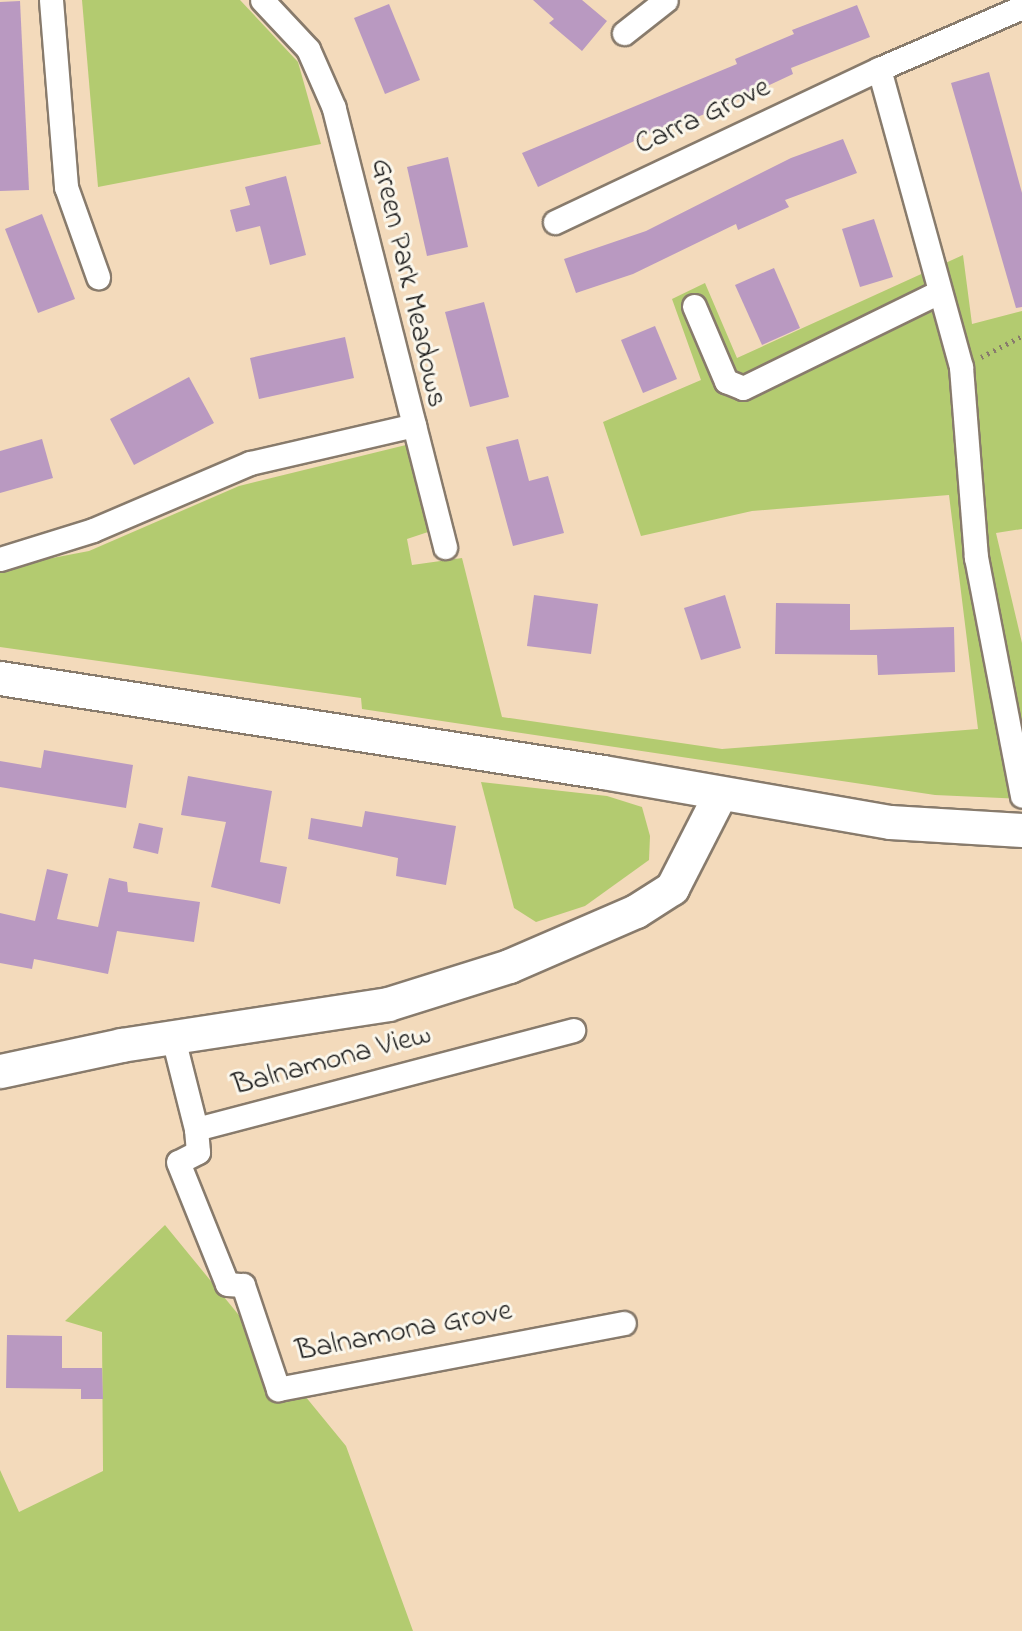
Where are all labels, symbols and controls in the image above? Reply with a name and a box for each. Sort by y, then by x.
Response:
street label: Carra Grove [630,70,776,164]
street label: Green Park Meadows [362,155,454,411]
street label: Balnamona View [229,1017,435,1105]
street label: Balnamona Grove [293,1293,515,1371]

